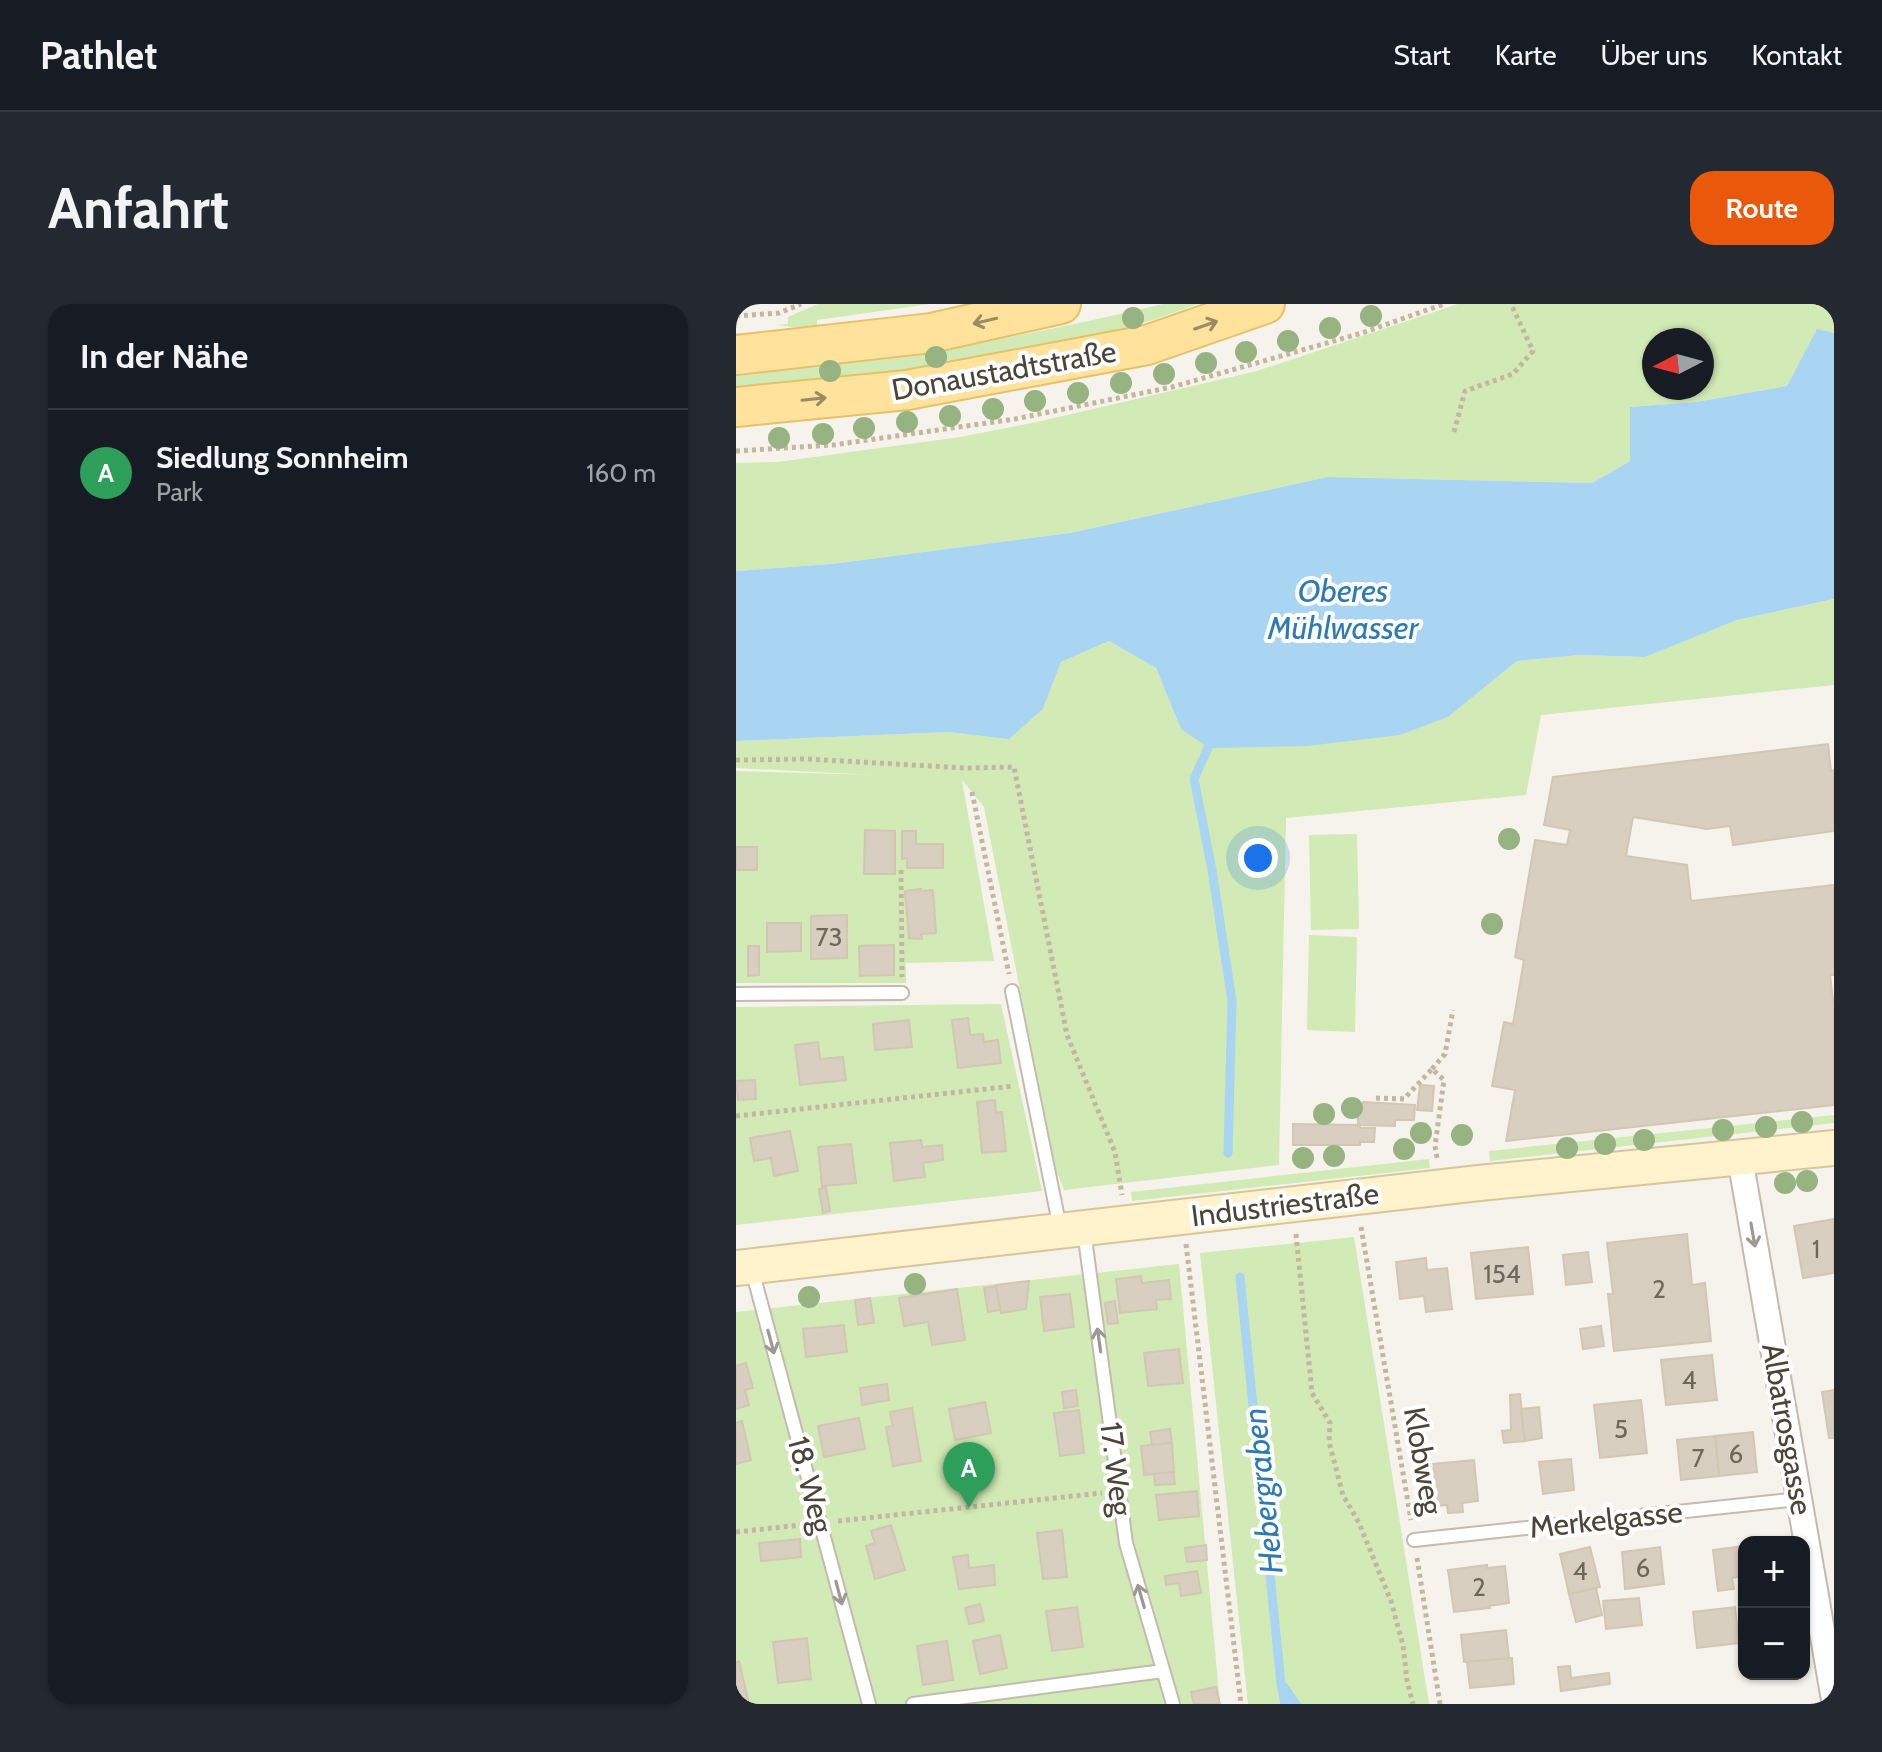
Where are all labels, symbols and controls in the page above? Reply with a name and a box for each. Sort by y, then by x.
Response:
text: Pathlet [40,32,157,79]
text: Start [1394,38,1451,72]
text: Karte [1495,38,1557,72]
text: Über uns [1601,38,1707,72]
text: Kontakt [1751,38,1842,72]
button: Route [1690,171,1834,245]
text: Anfahrt [48,174,229,242]
one-way arrow [972,314,998,329]
one-way arrow [1193,316,1218,331]
north arrow [1642,328,1714,400]
street label: Donaustadtstraße [889,333,1119,408]
text: In der Nähe [80,335,248,377]
one-way arrow [800,392,827,407]
text: Siedlung Sonnheim [156,439,409,476]
text: A [98,457,114,489]
text: 160 m [586,457,656,489]
text: Park [156,476,203,508]
water label: Oberes Mühlwasser [1267,571,1419,647]
your location [1238,838,1278,878]
house number: 73 [815,921,843,953]
street label: Industriestraße [1189,1175,1381,1234]
one-way arrow [1747,1222,1762,1247]
house number: 1 [1812,1233,1820,1265]
house number: 154 [1483,1258,1521,1290]
house number: 2 [1652,1273,1666,1305]
one-way arrow [1091,1328,1106,1354]
one-way arrow [764,1329,779,1354]
street label: Albatrosgasse [1754,1340,1821,1518]
house number: 4 [1681,1364,1697,1396]
street label: Klobweg [1396,1404,1451,1519]
water label: Hebergraben [1234,1406,1291,1576]
house number: 5 [1614,1413,1628,1445]
street label: 17. Weg [1092,1420,1141,1519]
street label: 18. Weg [780,1433,841,1538]
house number: 6 [1729,1438,1743,1470]
pin: A [943,1442,995,1508]
house number: 7 [1691,1442,1705,1474]
street label: Merkelgasse [1528,1493,1684,1546]
map controls [1738,1536,1810,1680]
button: + [1738,1536,1810,1608]
house number: 6 [1636,1552,1650,1584]
house number: 4 [1572,1555,1588,1587]
house number: 2 [1472,1571,1486,1603]
one-way arrow [832,1579,847,1605]
one-way arrow [1133,1584,1148,1610]
button: − [1738,1608,1810,1680]

